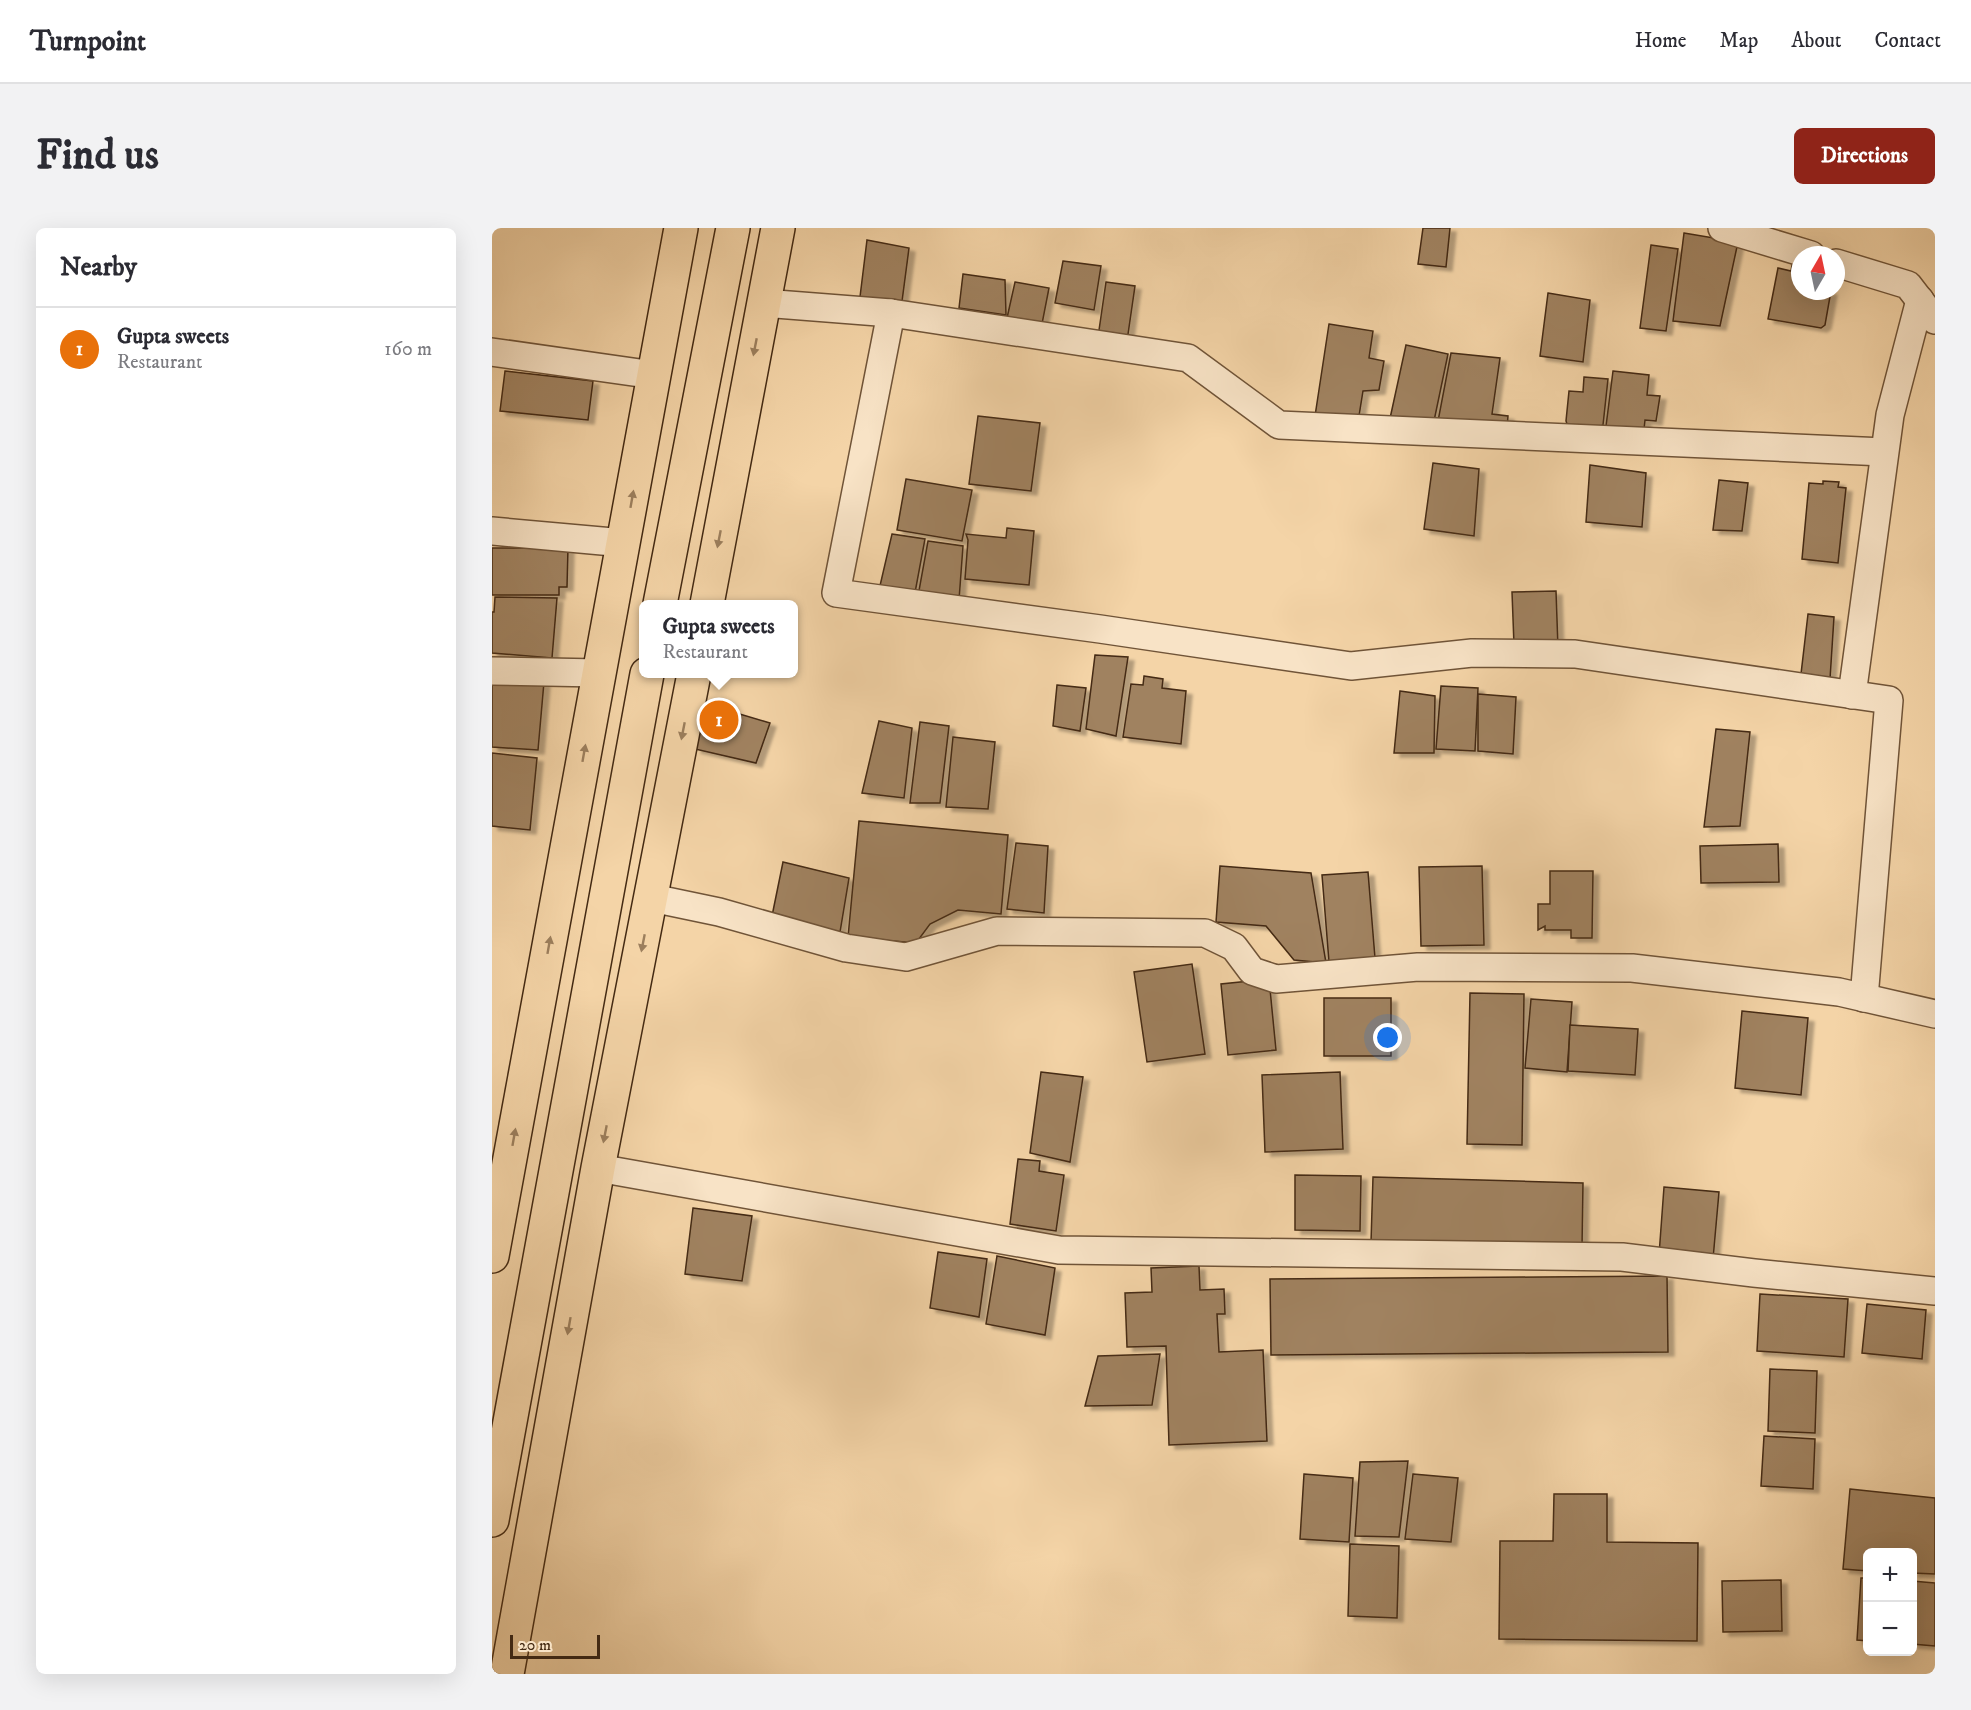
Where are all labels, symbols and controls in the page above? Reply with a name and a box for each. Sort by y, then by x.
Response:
text: Turnpoint [30,24,146,59]
text: Home [1635,28,1687,54]
text: Map [1720,28,1758,54]
text: About [1791,28,1842,54]
text: Contact [1875,28,1941,54]
button: Directions [1794,128,1935,184]
text: Find us [36,130,159,182]
north arrow [1791,246,1845,300]
text: Nearby [60,251,137,284]
text: Gupta sweets [117,323,229,350]
text: 1 [76,337,83,362]
text: 160 m [384,337,432,362]
one-way arrow [750,338,759,357]
text: Restaurant [117,350,202,375]
one-way arrow [628,490,637,509]
one-way arrow [714,530,723,549]
popup [639,600,798,678]
text: Gupta sweets [662,613,775,640]
text: Restaurant [662,640,748,665]
pin: 1 [700,698,738,742]
one-way arrow [678,722,687,741]
one-way arrow [580,743,589,762]
one-way arrow [638,934,647,953]
one-way arrow [545,935,554,954]
your location [1373,1023,1402,1052]
one-way arrow [600,1125,609,1144]
one-way arrow [510,1127,519,1146]
one-way arrow [565,1317,574,1336]
map controls [1863,1548,1917,1656]
button: + [1863,1548,1917,1602]
button: − [1863,1602,1917,1656]
scale bar [510,1632,600,1660]
text: 20 m [519,1635,551,1655]

